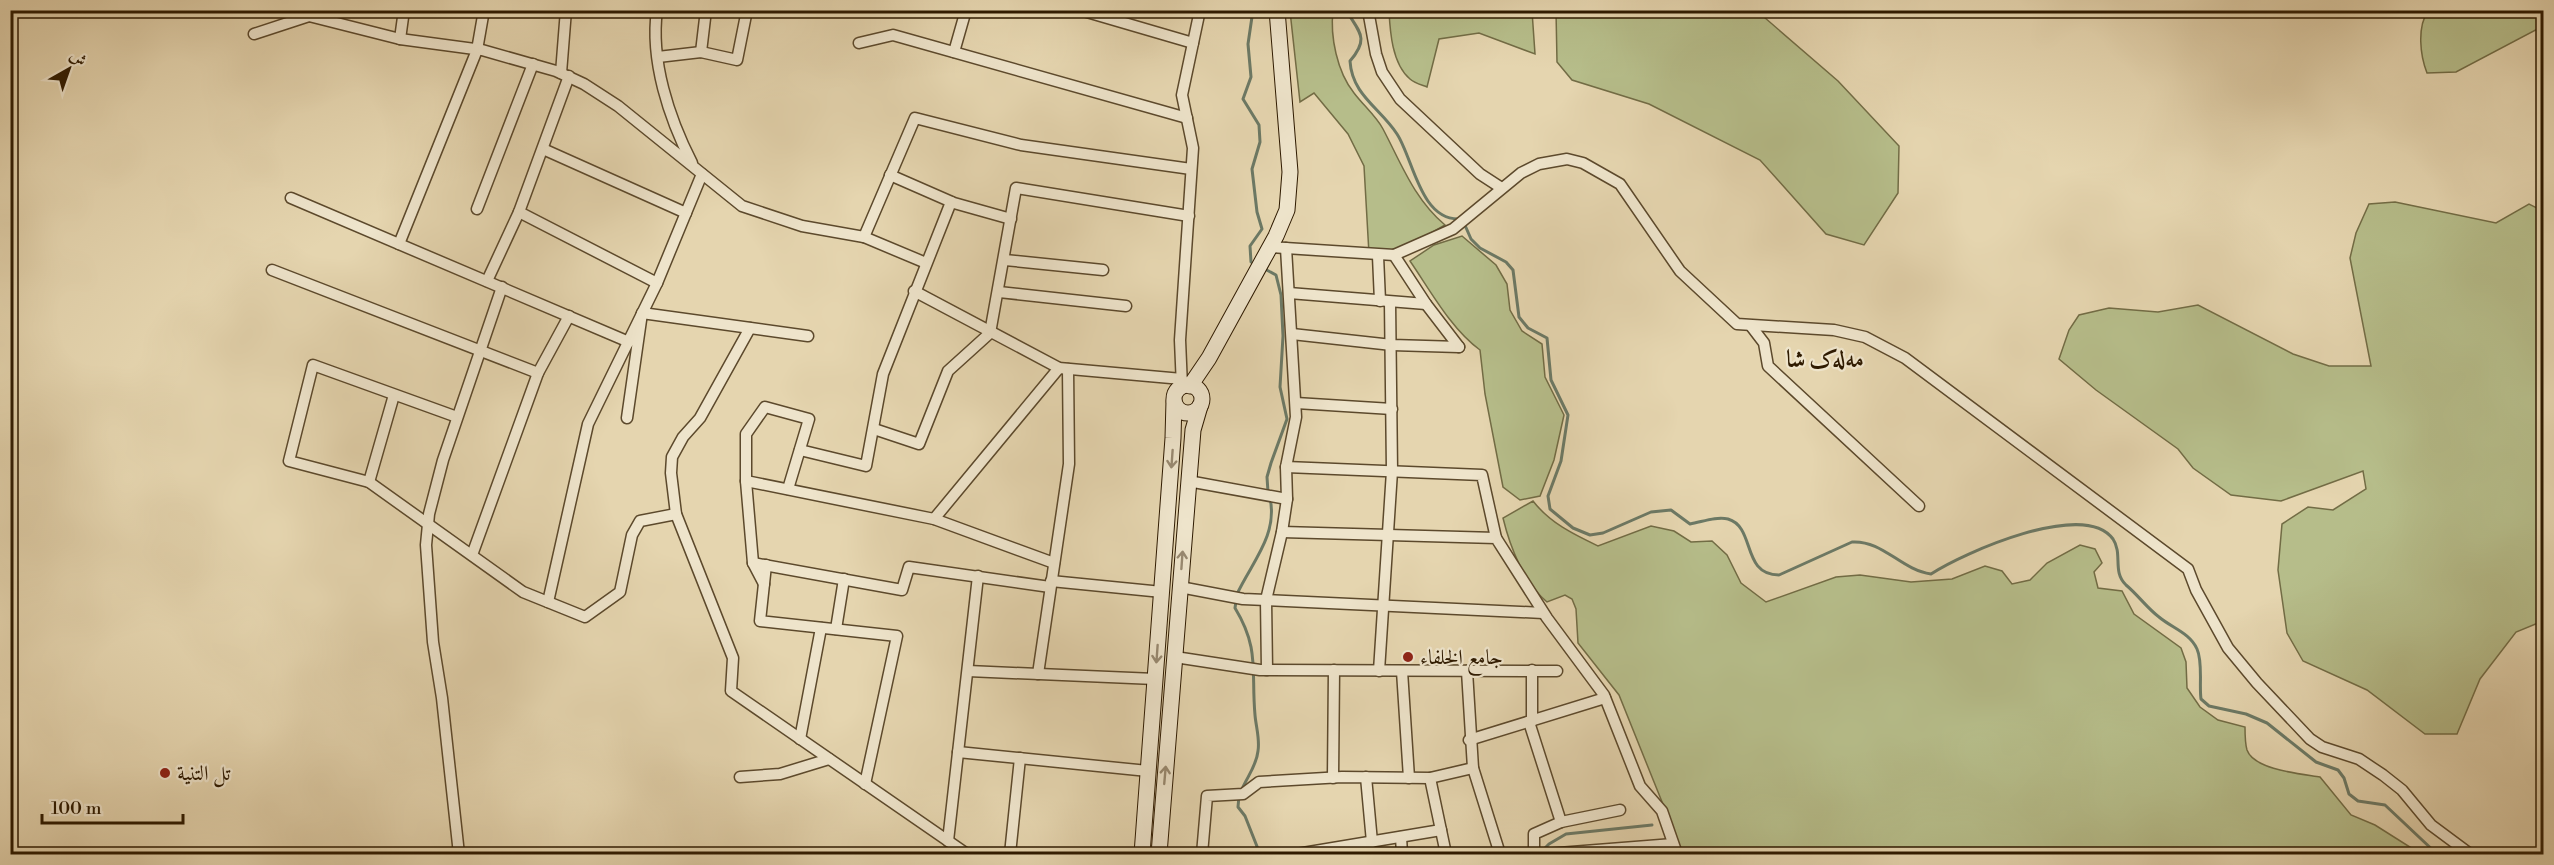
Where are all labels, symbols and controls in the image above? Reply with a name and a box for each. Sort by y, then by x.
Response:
north arrow [39,39,99,99]
text: ش [65,46,91,71]
district label: مەلەک شا [1786,345,1864,375]
one-way arrow [1166,449,1177,469]
one-way arrow [1177,550,1188,570]
one-way arrow [1151,643,1162,663]
place label: جامع الخلفاء [1420,645,1503,676]
marker: جامع الخلفاء [1401,650,1415,664]
place label: تل التنية [177,761,231,788]
marker: تل التنية [158,766,172,780]
one-way arrow [1160,766,1171,786]
scale bar [42,787,183,825]
text: 100 m [51,797,102,820]

